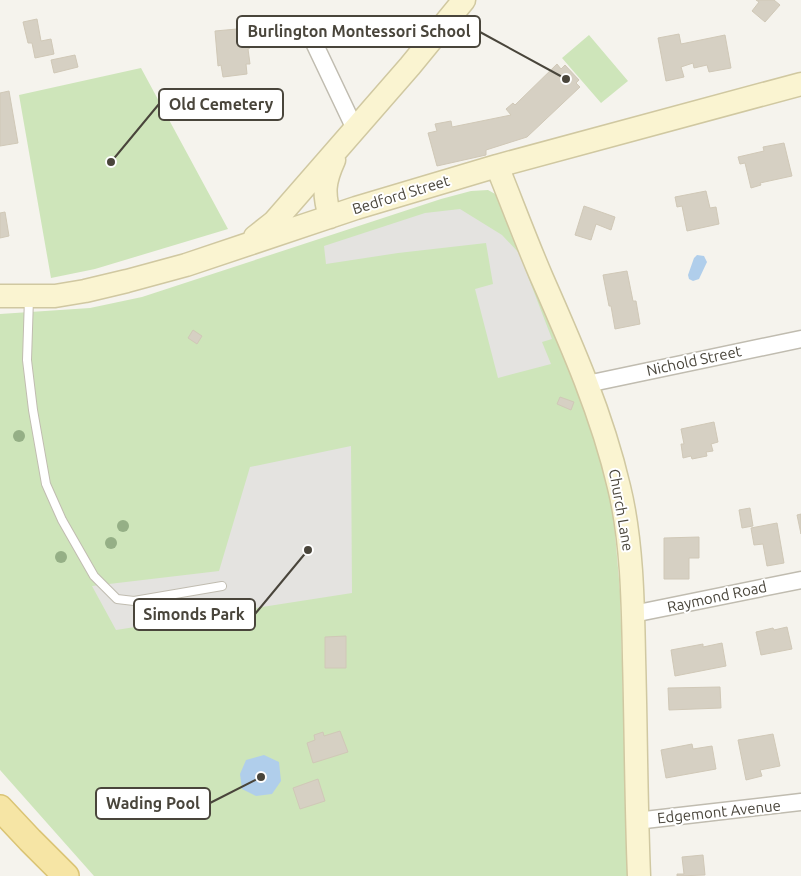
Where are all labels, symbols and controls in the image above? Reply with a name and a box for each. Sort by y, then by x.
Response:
callout: Burlington Montessori School [237,16,480,47]
text: Burlington Montessori School [247,22,471,40]
callout: Old Cemetery [159,89,283,120]
text: Old Cemetery [169,95,274,113]
street label: Bedford Street [350,172,452,217]
street label: Nichold Street [645,342,743,379]
street label: Church Lane [606,467,637,552]
street label: Raymond Road [666,578,768,615]
callout: Simonds Park [134,599,255,630]
text: Simonds Park [143,605,245,623]
callout: Wading Pool [96,788,210,819]
text: Wading Pool [106,794,200,812]
street label: Edgemont Avenue [656,797,782,826]

